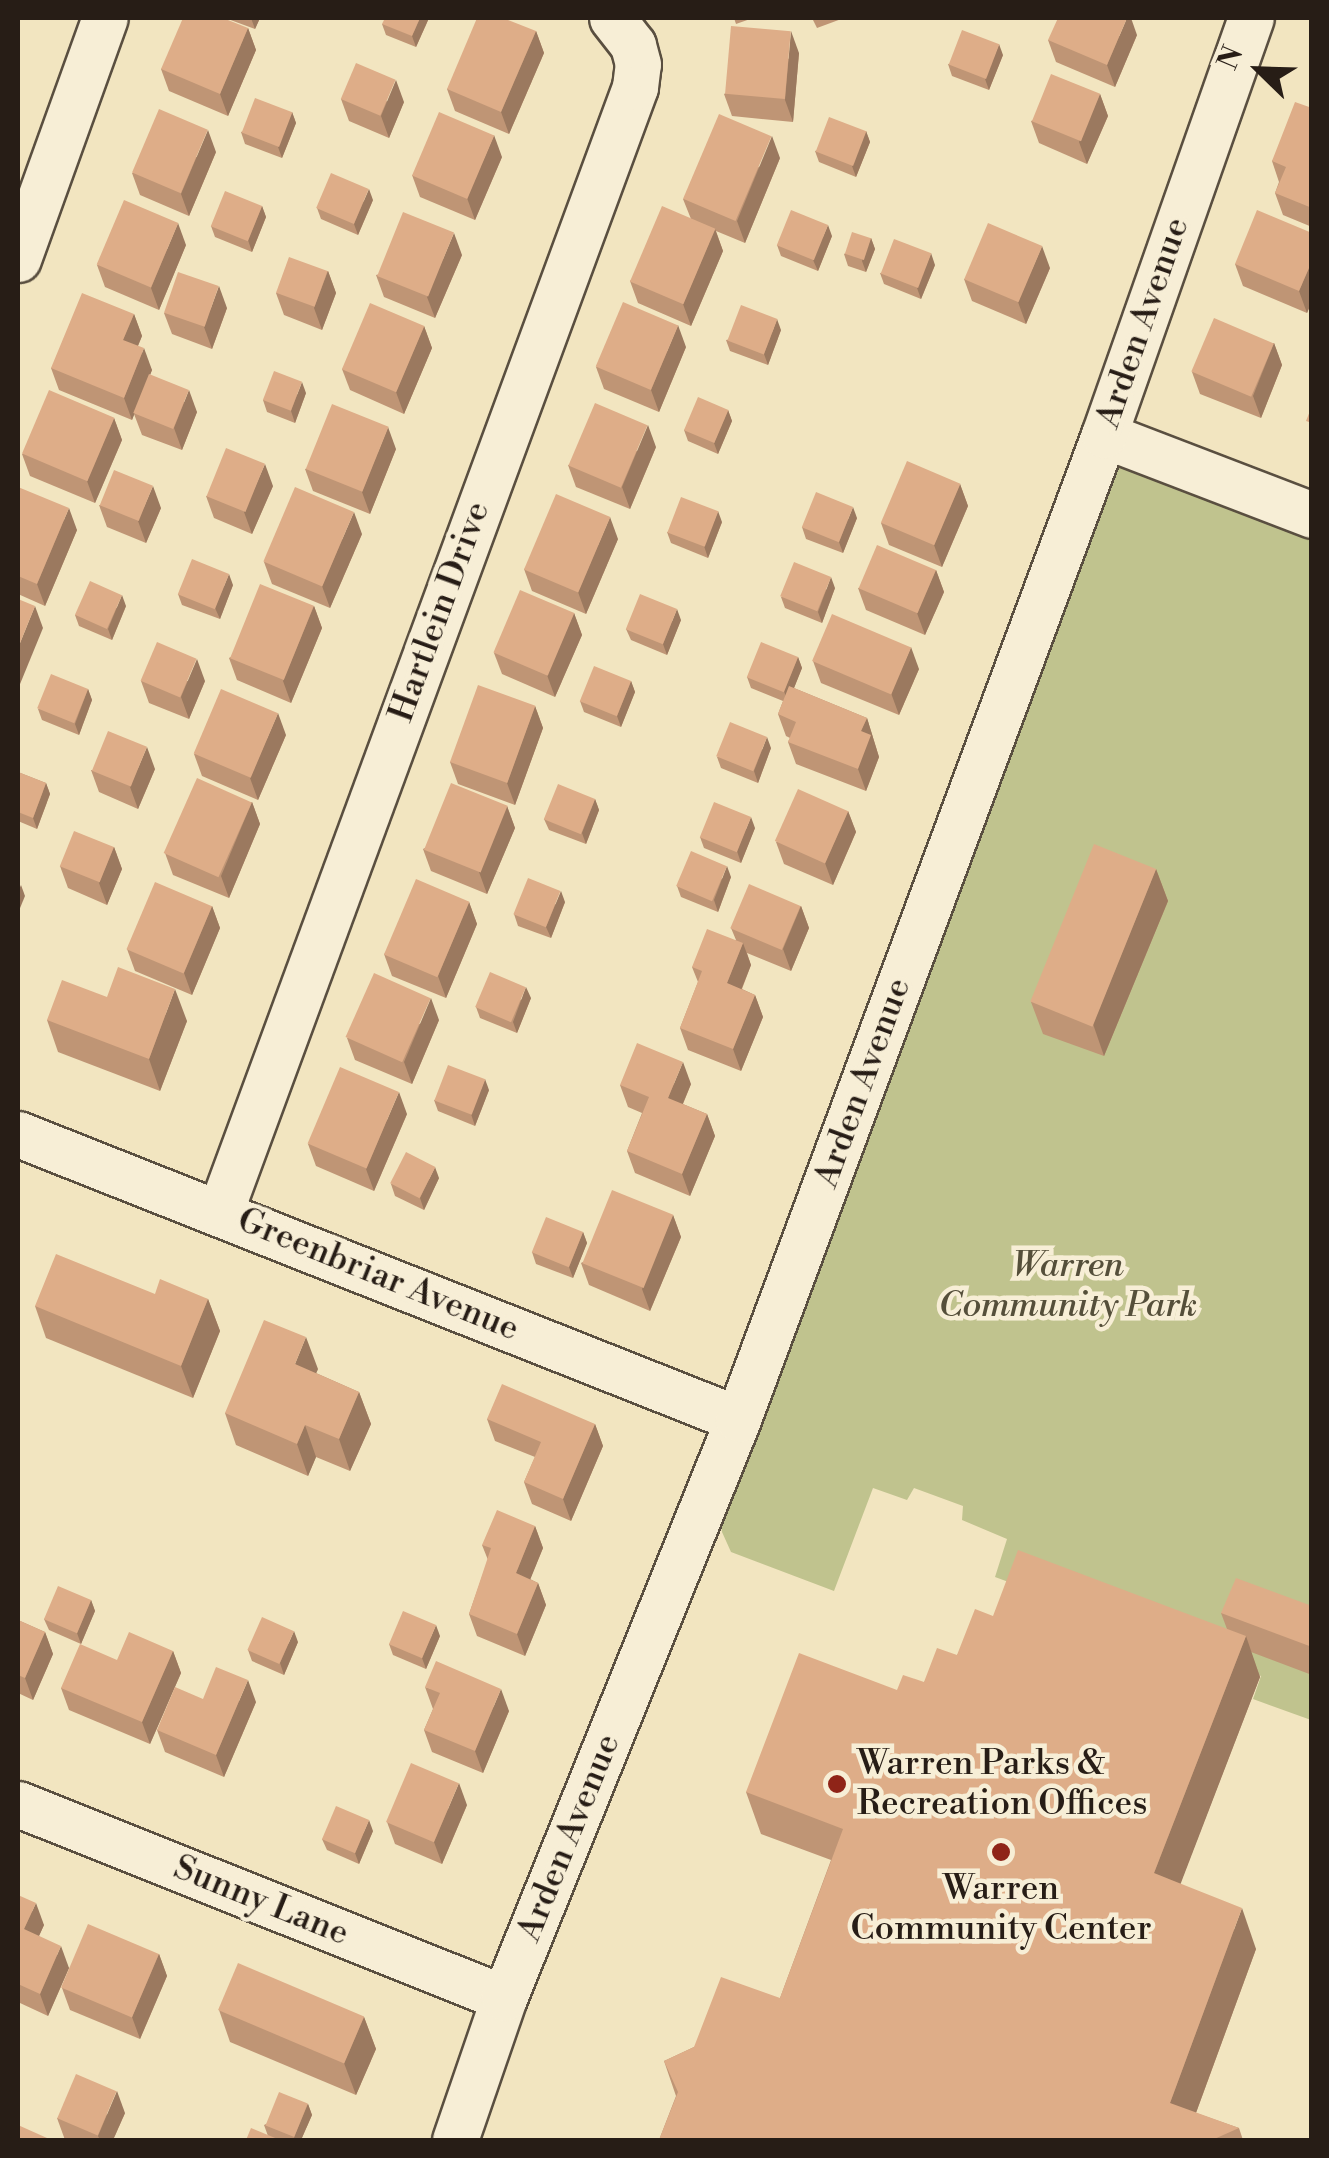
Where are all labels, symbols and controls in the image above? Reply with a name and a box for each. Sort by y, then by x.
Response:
north arrow [1209,20,1309,120]
text: N [1210,41,1251,75]
street label: Arden Avenue [1087,212,1199,434]
street label: Hartlein Drive [381,496,499,728]
street label: Arden Avenue [806,973,920,1193]
street label: Greenbriar Avenue [231,1199,525,1351]
park label: Warren Community Park [939,1245,1197,1327]
street label: Arden Avenue [508,1728,630,1948]
place label: Warren Parks & Recreation Offices [857,1743,1148,1825]
marker: Warren Parks & Recreation Offices [826,1773,848,1795]
marker: Warren Community Center [990,1841,1012,1863]
street label: Sunny Lane [167,1847,355,1955]
place label: Warren Community Center [850,1868,1152,1950]

